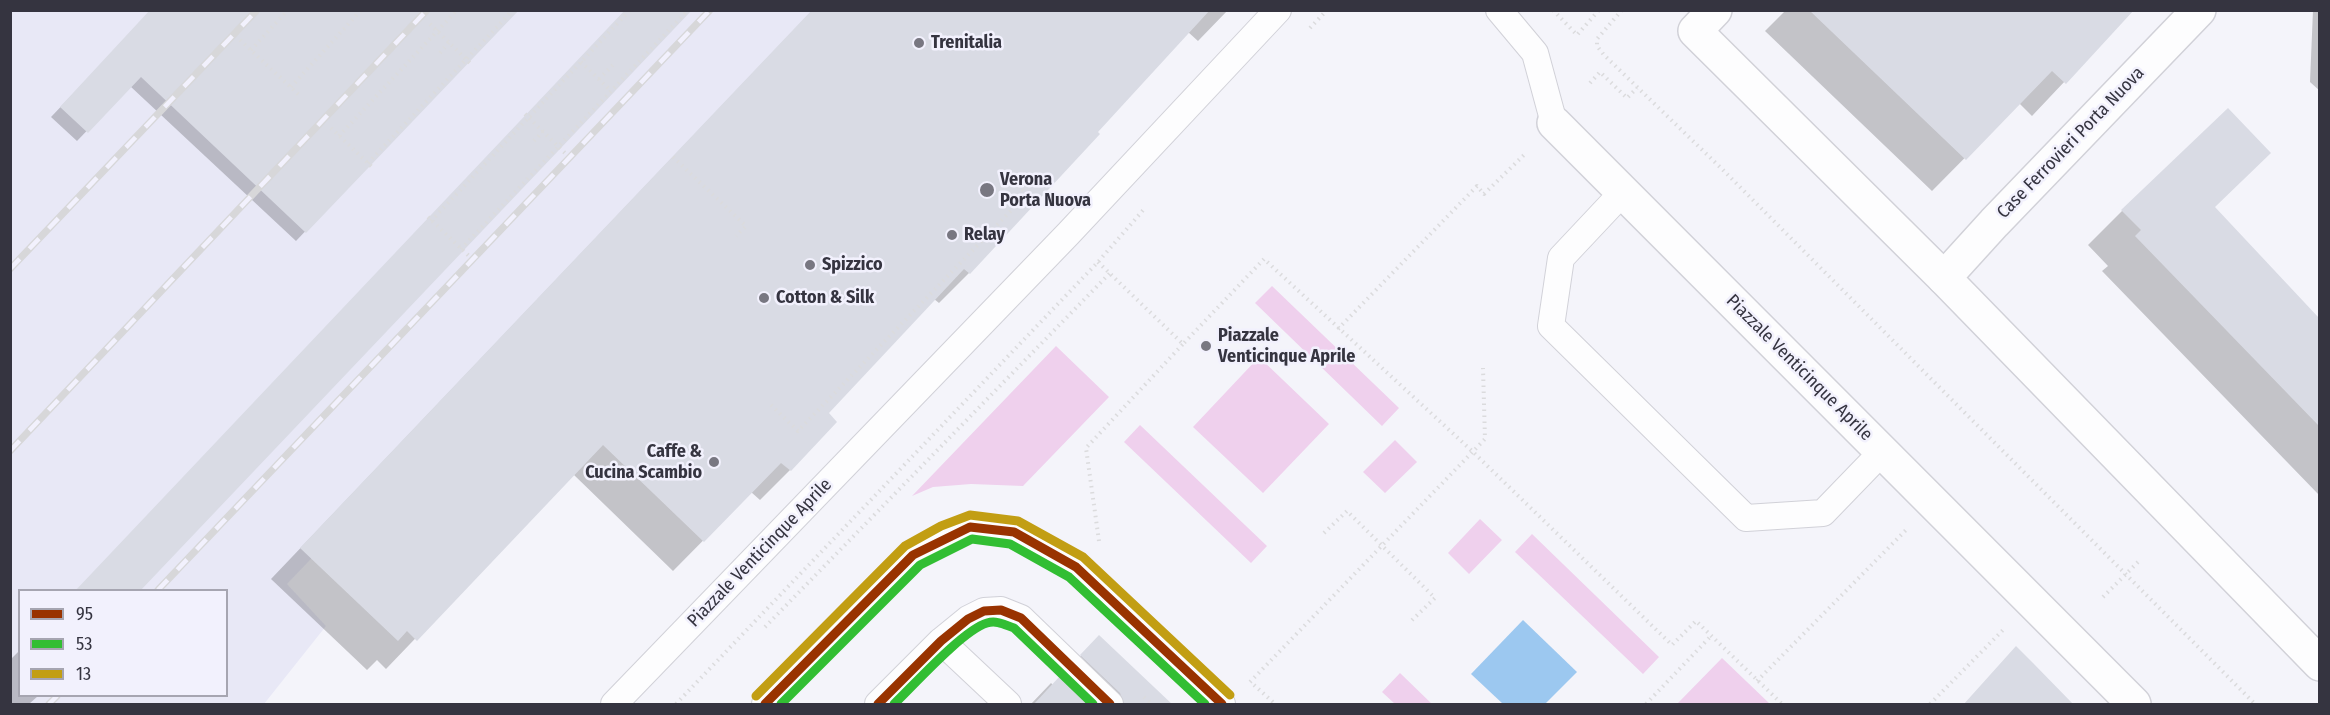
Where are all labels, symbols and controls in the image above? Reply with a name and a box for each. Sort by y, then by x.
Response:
place label: Trenitalia [931,32,1002,54]
marker: Trenitalia [912,36,926,50]
street label: Case Ferrovieri Porta Nuova [1993,63,2149,223]
place label: Verona Porta Nuova [1000,169,1091,212]
marker: Verona Porta Nuova [978,181,996,199]
place label: Relay [964,224,1005,246]
marker: Relay [945,228,959,242]
place label: Spizzico [822,254,883,276]
marker: Spizzico [803,258,817,272]
place label: Cotton & Silk [776,287,874,309]
street label: Piazzale Venticinque Aprile [1721,290,1877,446]
marker: Cotton & Silk [757,291,771,305]
place label: Piazzale Venticinque Aprile [1218,325,1355,368]
marker: Piazzale Venticinque Aprile [1199,339,1213,353]
place label: Caffe & Cucina Scambio [585,441,702,484]
marker: Caffe & Cucina Scambio [707,455,721,469]
street label: Piazzale Venticinque Aprile [683,474,837,632]
legend [18,589,228,697]
text: 95 [76,603,93,625]
text: 53 [76,633,92,655]
text: 13 [76,663,91,685]

